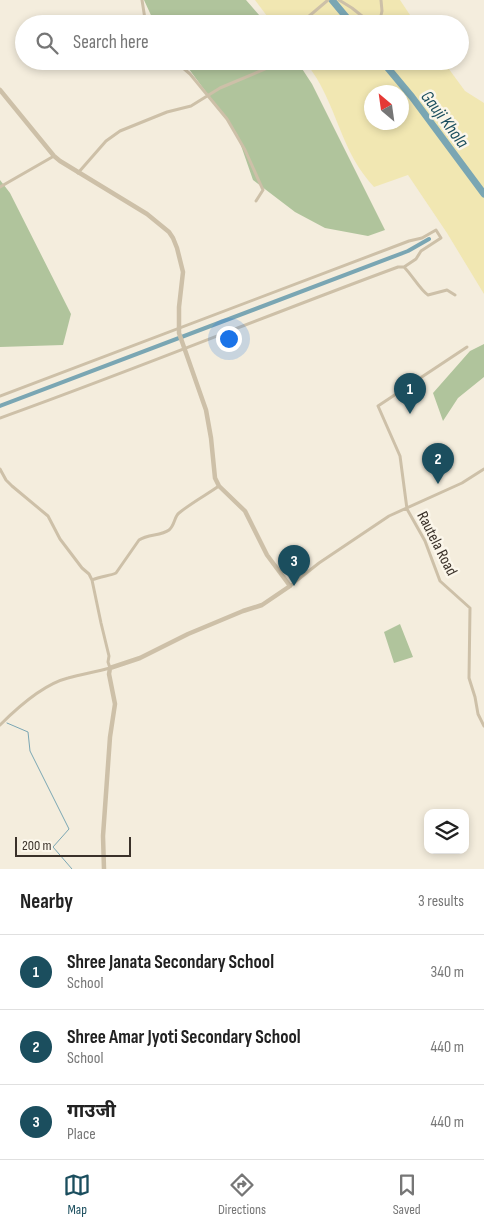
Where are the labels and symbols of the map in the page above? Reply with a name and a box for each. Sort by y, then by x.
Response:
north arrow [364,85,409,130]
water label: Gauji Khola [416,87,473,153]
your location [216,326,242,352]
pin: 1 [394,373,426,414]
pin: 2 [422,443,454,484]
street label: Rautela Road [412,508,461,579]
pin: 3 [278,545,310,586]
scale bar [15,834,131,857]

